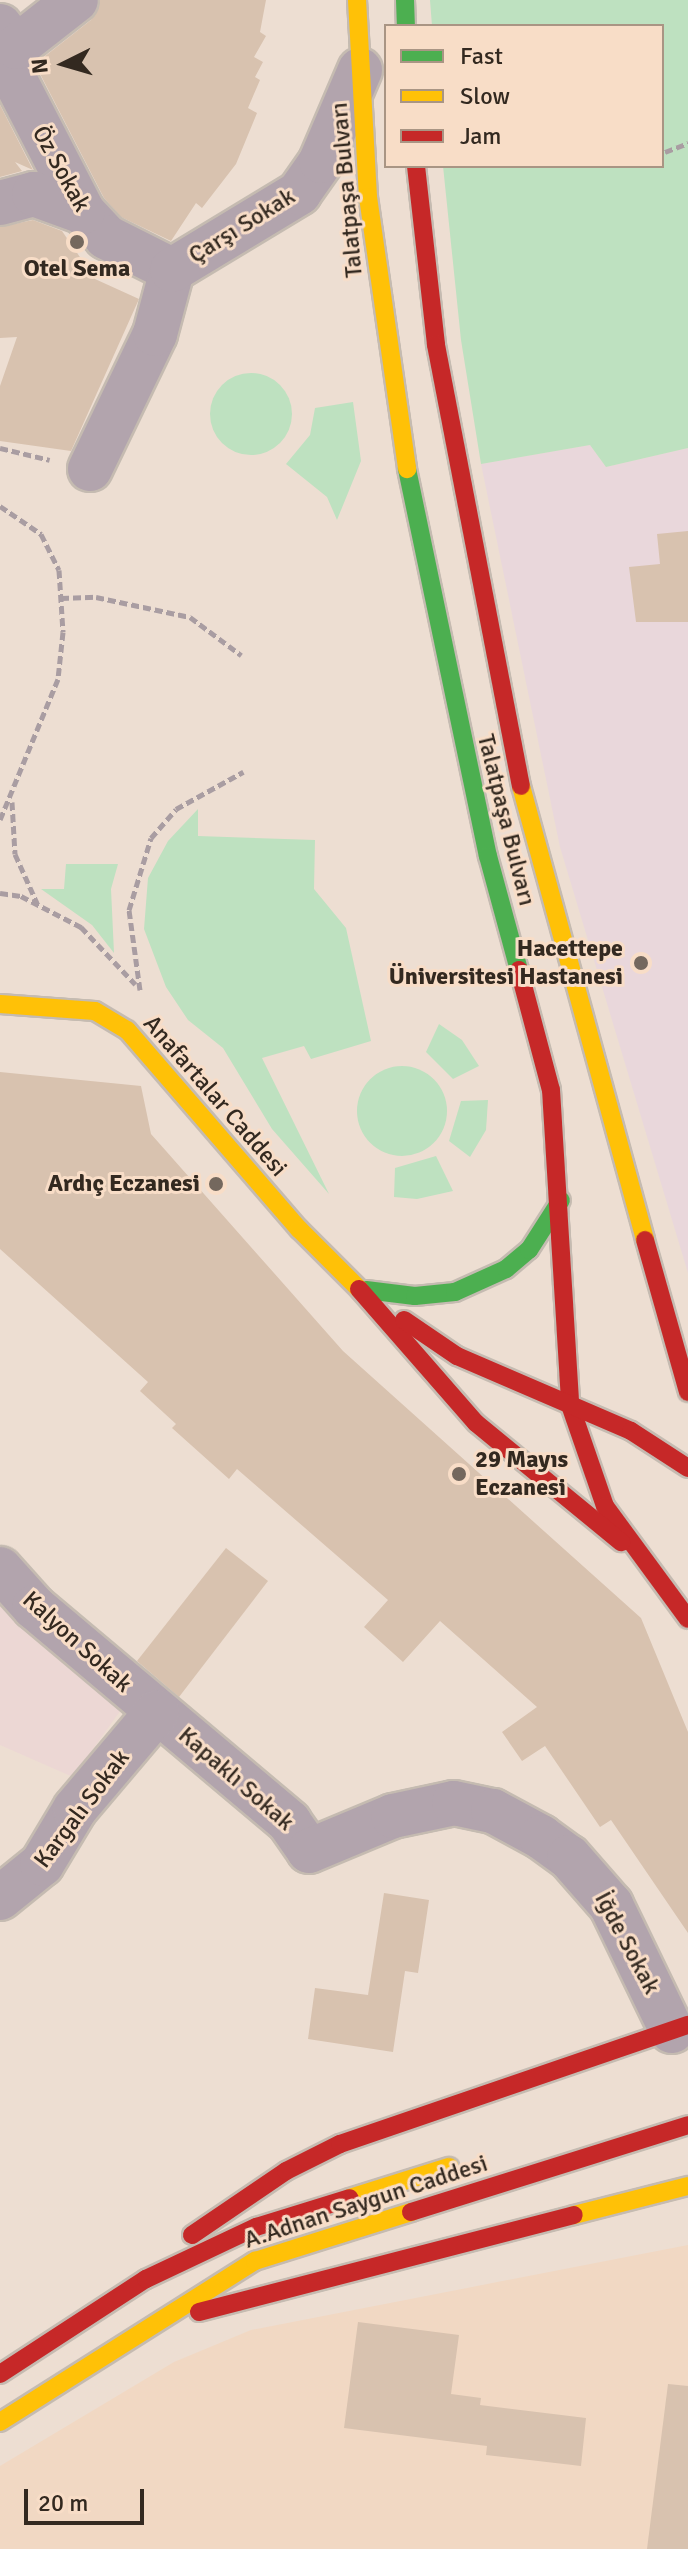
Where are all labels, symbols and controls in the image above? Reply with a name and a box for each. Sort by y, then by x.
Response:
north arrow [24,24,104,104]
legend [384,24,664,168]
text: Fast [460,41,503,71]
text: N [25,57,54,75]
text: Slow [460,81,510,111]
street label: Talatpaşa Bulvarı [325,101,369,279]
street label: Öz Sokak [26,121,96,217]
text: Jam [460,121,501,151]
street label: Çarşı Sokak [184,182,300,270]
marker: Otel Sema [68,233,86,251]
place label: Otel Sema [24,255,130,283]
street label: Talatpaşa Bulvarı [471,731,541,909]
place label: Hacettepe Üniversitesi Hastanesi [389,935,623,991]
marker: Hacettepe Üniversitesi Hastanesi [630,952,652,974]
street label: Anafartalar Caddesi [137,1009,293,1183]
place label: Ardıç Eczanesi [48,1170,200,1198]
marker: Ardıç Eczanesi [207,1175,225,1193]
place label: 29 Mayıs Eczanesi [475,1446,568,1502]
marker: 29 Mayıs Eczanesi [450,1465,468,1483]
street label: Kalyon Sokak [16,1585,138,1699]
street label: Kapaklı Sokak [172,1721,300,1837]
street label: Kargalı Sokak [28,1744,136,1874]
street label: İğde Sokak [588,1887,666,1999]
street label: A.Adnan Saygun Caddesi [241,2149,491,2255]
scale bar [28,2473,148,2523]
text: 20 m [38,2488,88,2518]

